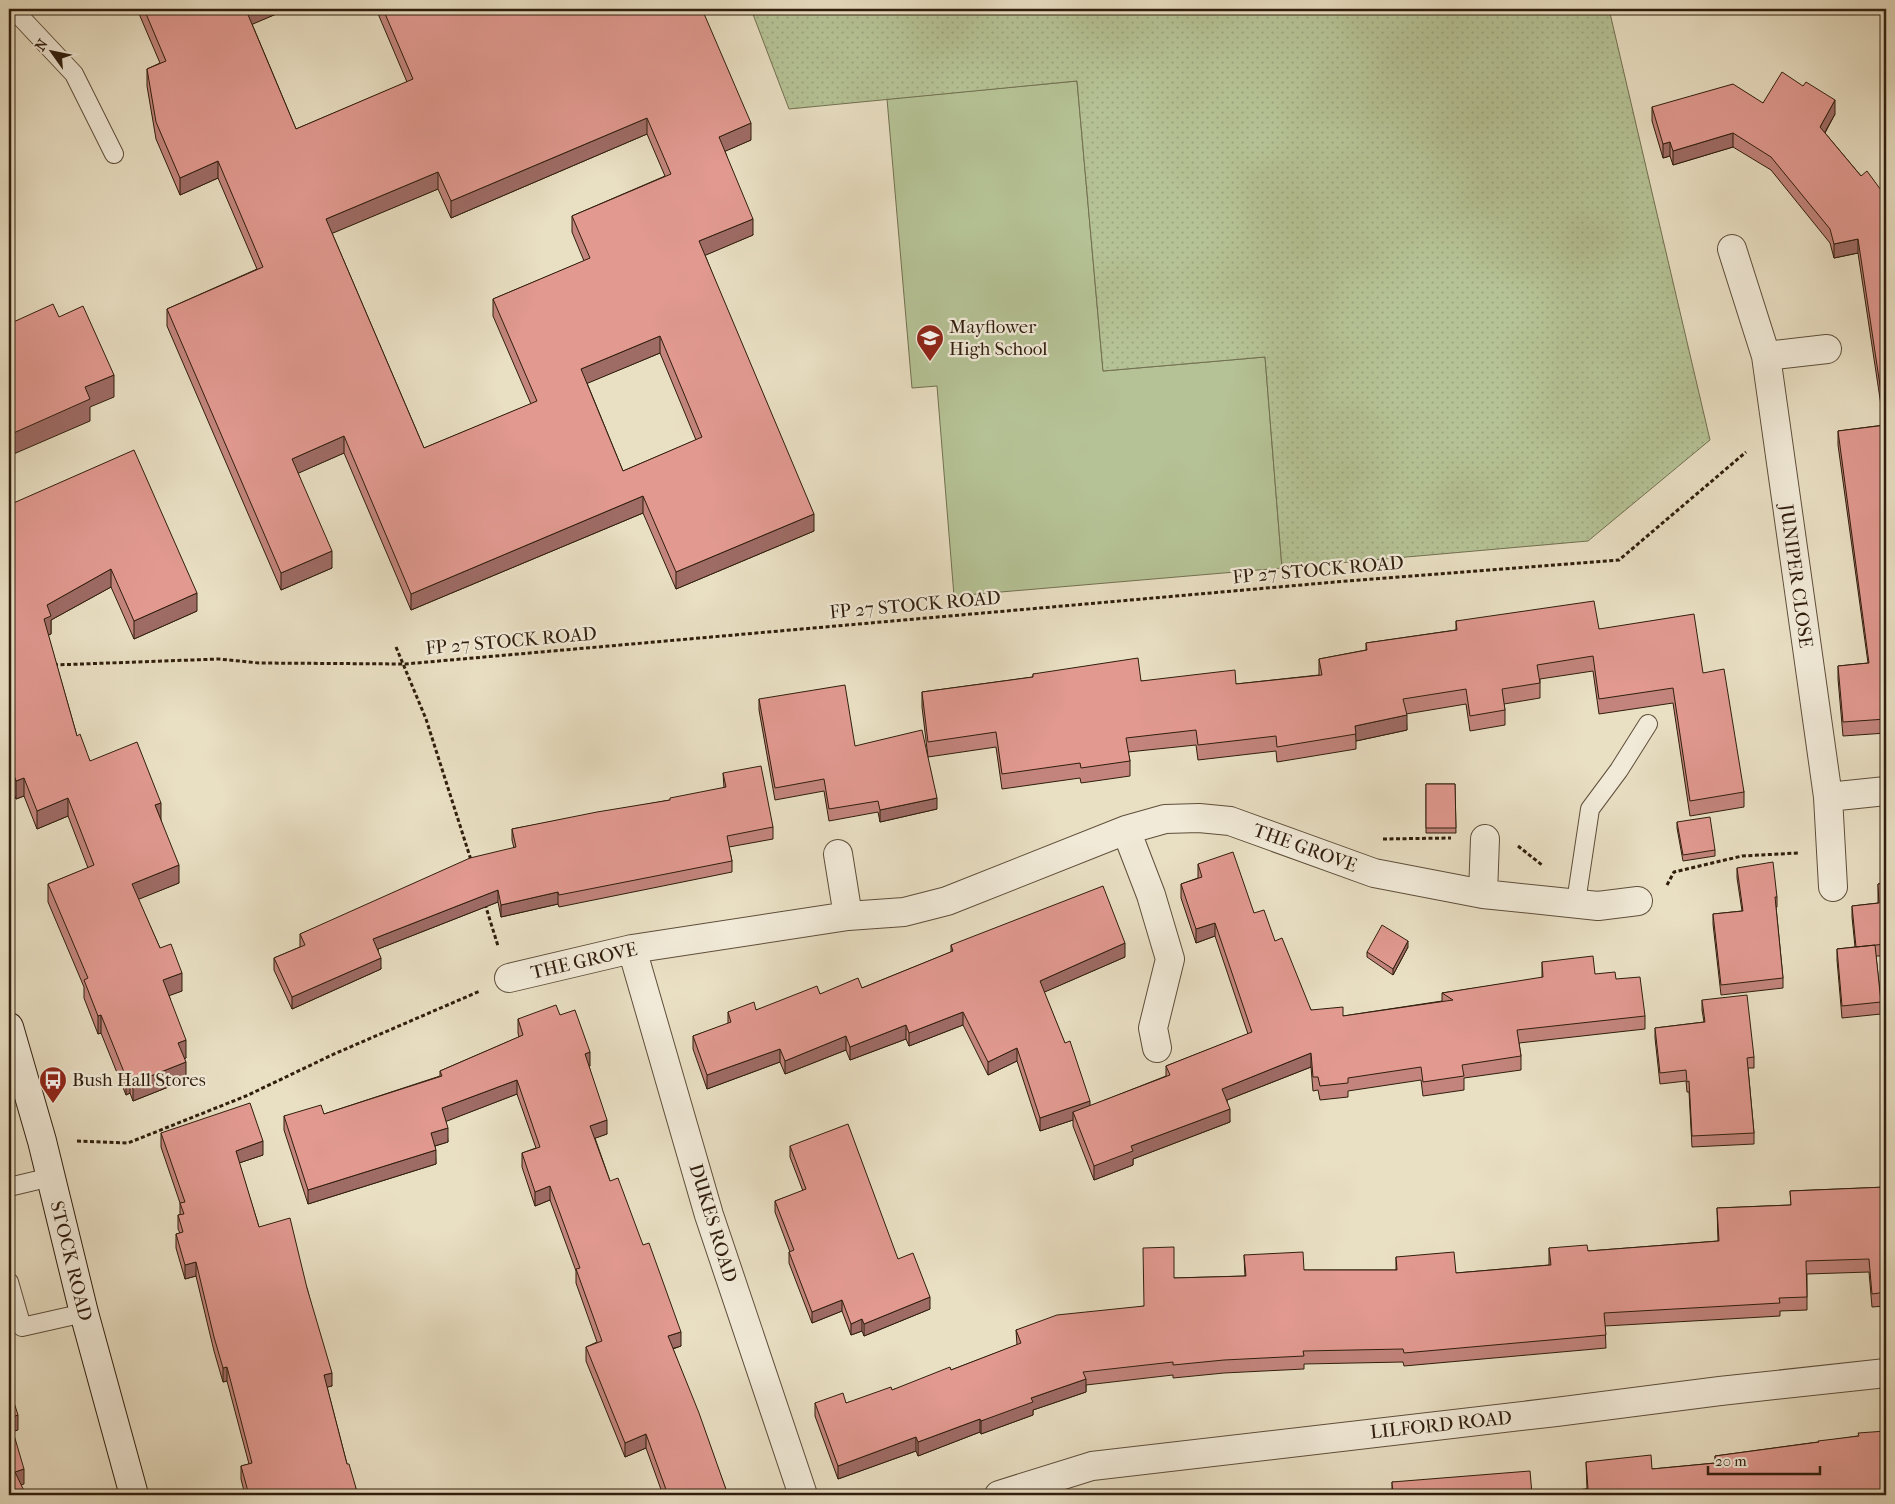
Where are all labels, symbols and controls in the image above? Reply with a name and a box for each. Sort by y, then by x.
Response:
north arrow [28,28,78,78]
text: N [31,36,52,54]
place label: Mayflower High School [949,316,1048,360]
school or university icon: Mayflower High School [915,323,945,362]
street label: JUNIPER CLOSE [1775,501,1817,650]
street label: FP 27 STOCK ROAD [1231,552,1405,588]
street label: FP 27 STOCK ROAD [828,587,1002,623]
street label: FP 27 STOCK ROAD [424,623,598,659]
street label: THE GROVE [1250,819,1360,877]
street label: THE GROVE [529,938,640,984]
bus stop icon: Bush Hall Stores [38,1065,68,1104]
place label: Bush Hall Stores [72,1069,206,1091]
street label: DUKES ROAD [684,1161,742,1285]
street label: STOCK ROAD [45,1199,97,1323]
street label: LILFORD ROAD [1369,1407,1513,1443]
scale bar [1708,1444,1820,1476]
text: 20 m [1715,1452,1747,1470]

